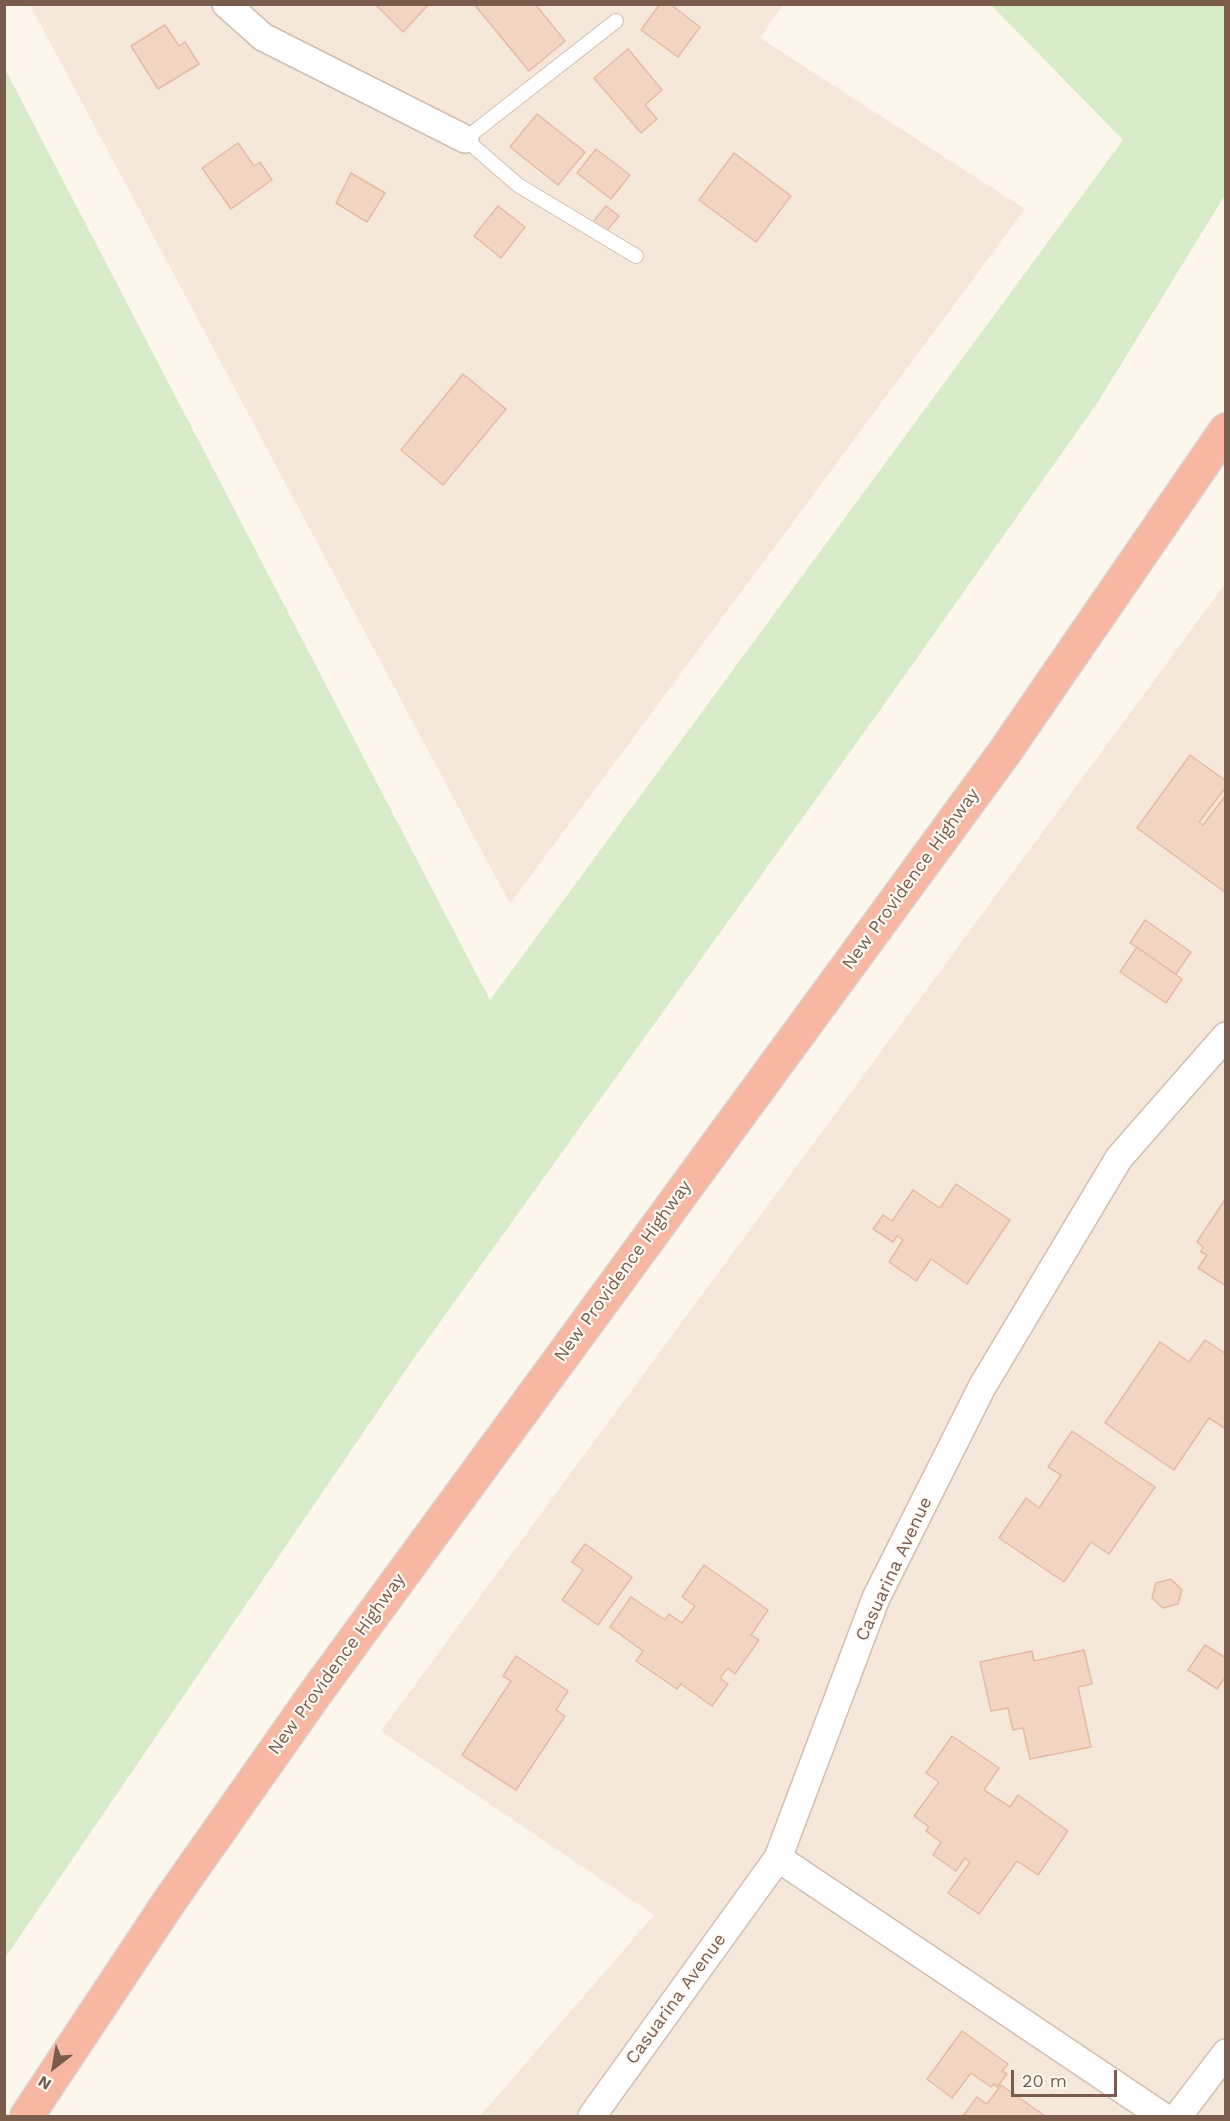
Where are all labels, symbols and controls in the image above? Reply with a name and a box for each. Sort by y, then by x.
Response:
street label: New Providence Highway [838,784,984,974]
street label: New Providence Highway [550,1176,696,1366]
street label: Casuarina Avenue [851,1493,937,1645]
street label: New Providence Highway [264,1569,410,1759]
street label: Casuarina Avenue [621,1929,731,2069]
north arrow [24,2037,84,2097]
scale bar [1014,2058,1120,2096]
text: 20 m [1022,2070,1067,2091]
text: N [35,2072,54,2094]

